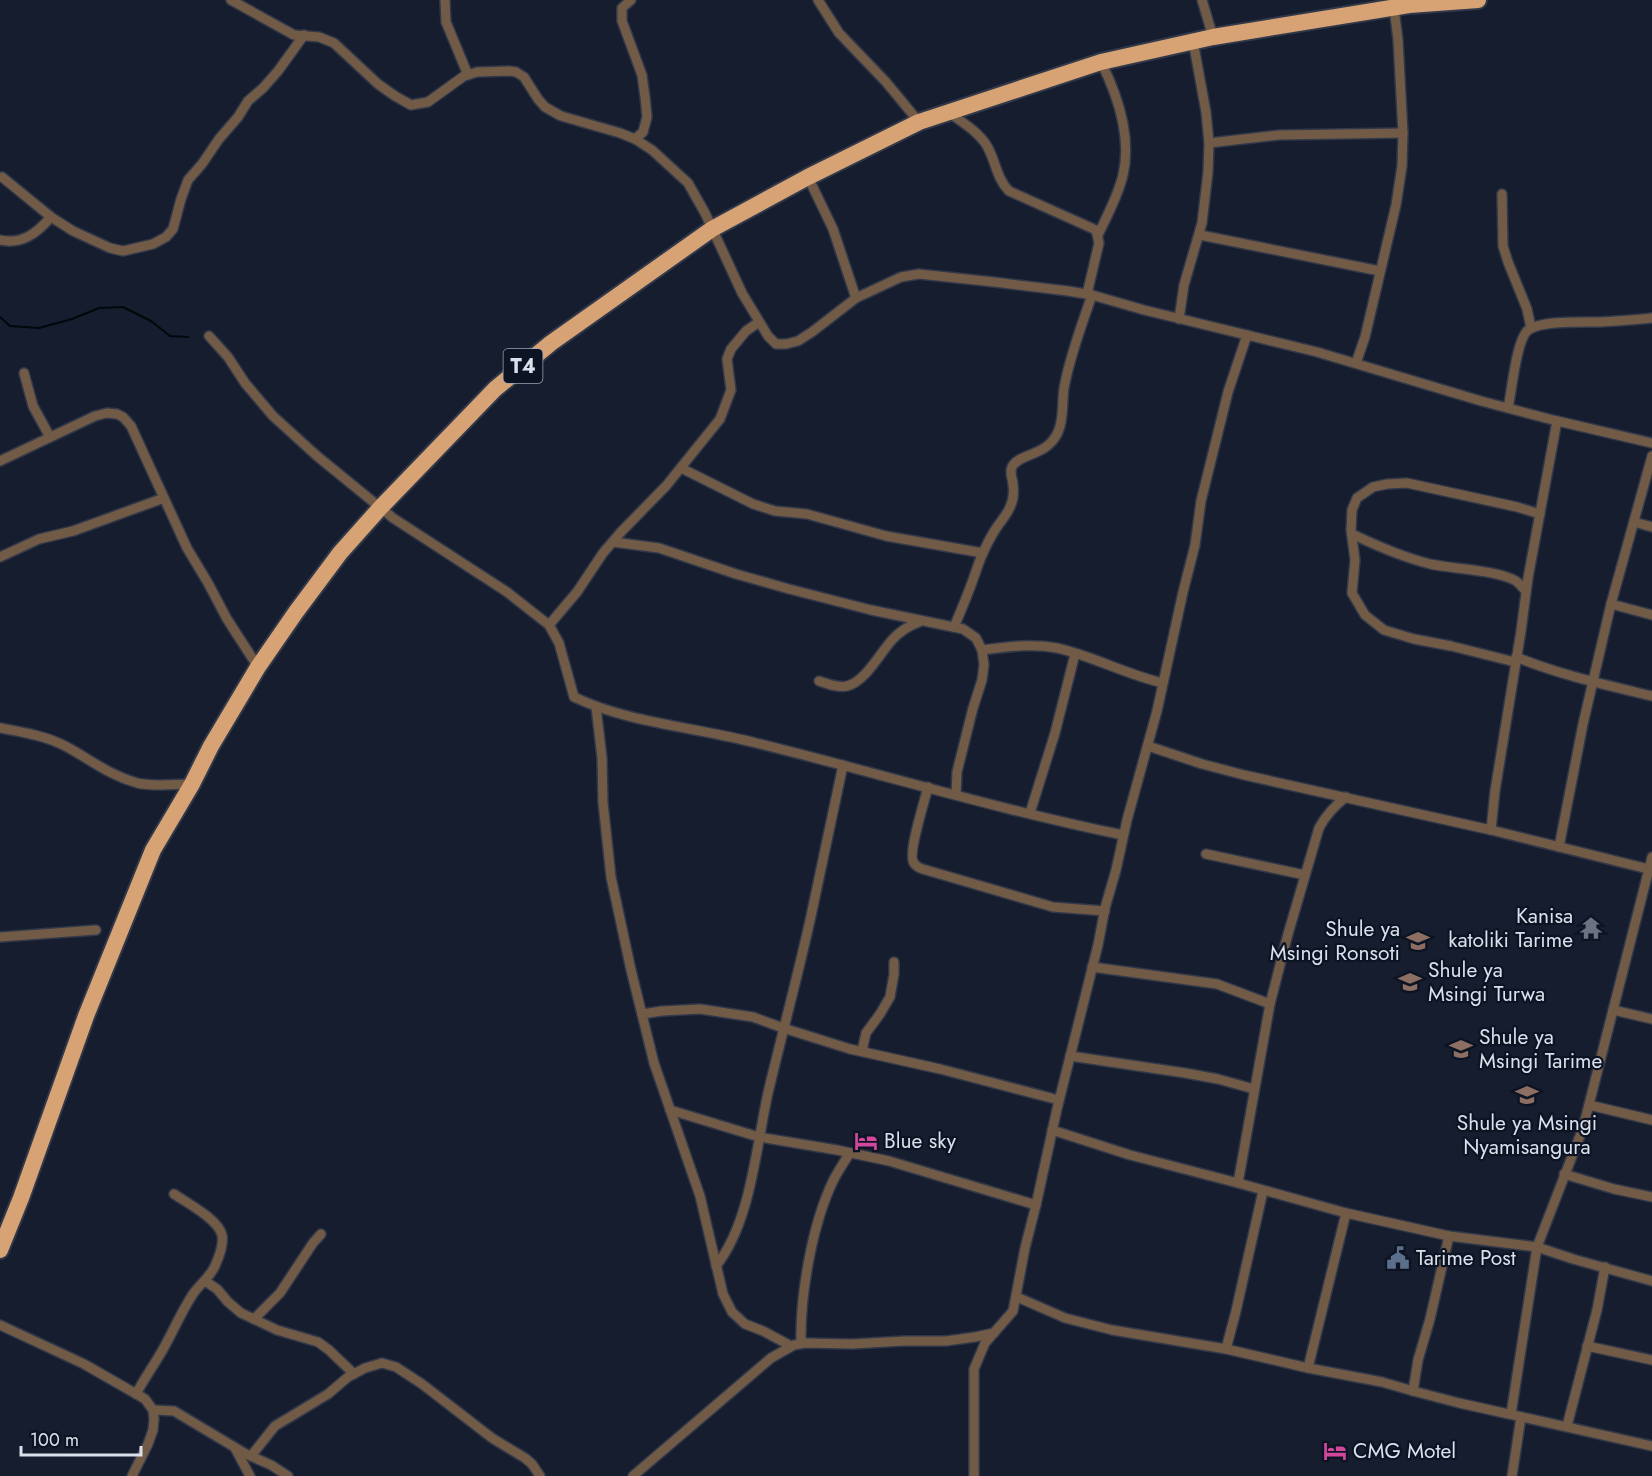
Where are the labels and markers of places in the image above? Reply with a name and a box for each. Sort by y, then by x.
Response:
place label: Kanisa katoliki Tarime [1448,901,1573,955]
place label: Shule ya Msingi Ronsoti [1270,914,1400,968]
temple icon: Kanisa katoliki Tarime [1578,915,1604,941]
school or university icon: Shule ya Msingi Ronsoti [1405,928,1431,954]
place label: Shule ya Msingi Turwa [1428,955,1545,1009]
school or university icon: Shule ya Msingi Turwa [1397,969,1423,995]
place label: Shule ya Msingi Tarime [1479,1022,1602,1076]
school or university icon: Shule ya Msingi Tarime [1448,1036,1474,1062]
school or university icon: Shule ya Msingi Nyamisangura [1514,1082,1540,1108]
place label: Shule ya Msingi Nyamisangura [1457,1108,1597,1162]
place label: Blue sky [884,1126,957,1156]
hotel icon: Blue sky [853,1128,879,1154]
place label: Tarime Post [1416,1243,1516,1273]
public building icon: Tarime Post [1385,1245,1411,1271]
place label: CMG Motel [1353,1436,1456,1466]
hotel icon: CMG Motel [1322,1438,1348,1464]

